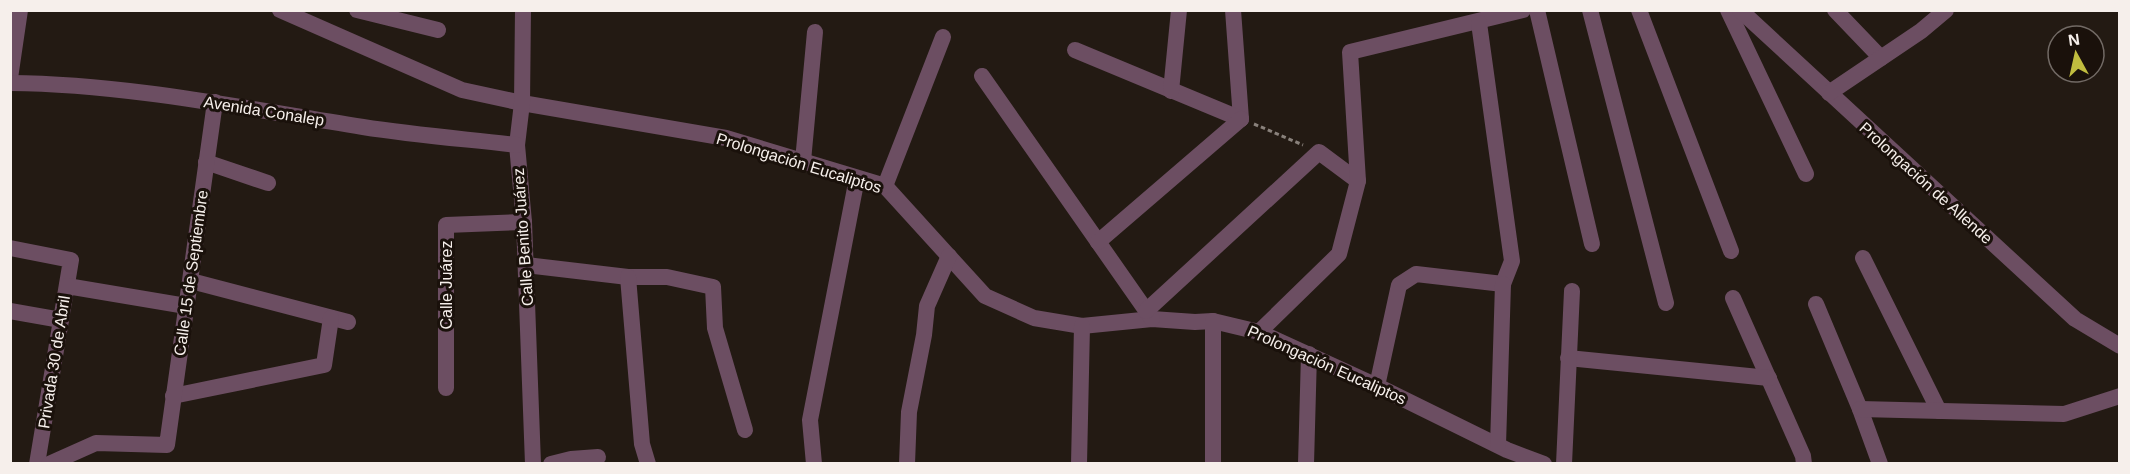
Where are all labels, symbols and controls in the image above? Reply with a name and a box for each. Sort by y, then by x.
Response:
north arrow [2046,24,2106,84]
text: N [2067,30,2081,49]
street label: Avenida Conalep [203,93,325,129]
street label: Prolongación de Allende [1856,119,1996,247]
street label: Prolongación Eucaliptos [714,130,884,196]
street label: Calle Benito Juárez [510,167,536,307]
street label: Calle 15 de Septiembre [171,189,211,357]
street label: Calle Juárez [438,241,455,329]
street label: Privada 30 de Abril [35,294,73,430]
street label: Prolongación Eucaliptos [1245,322,1409,408]

